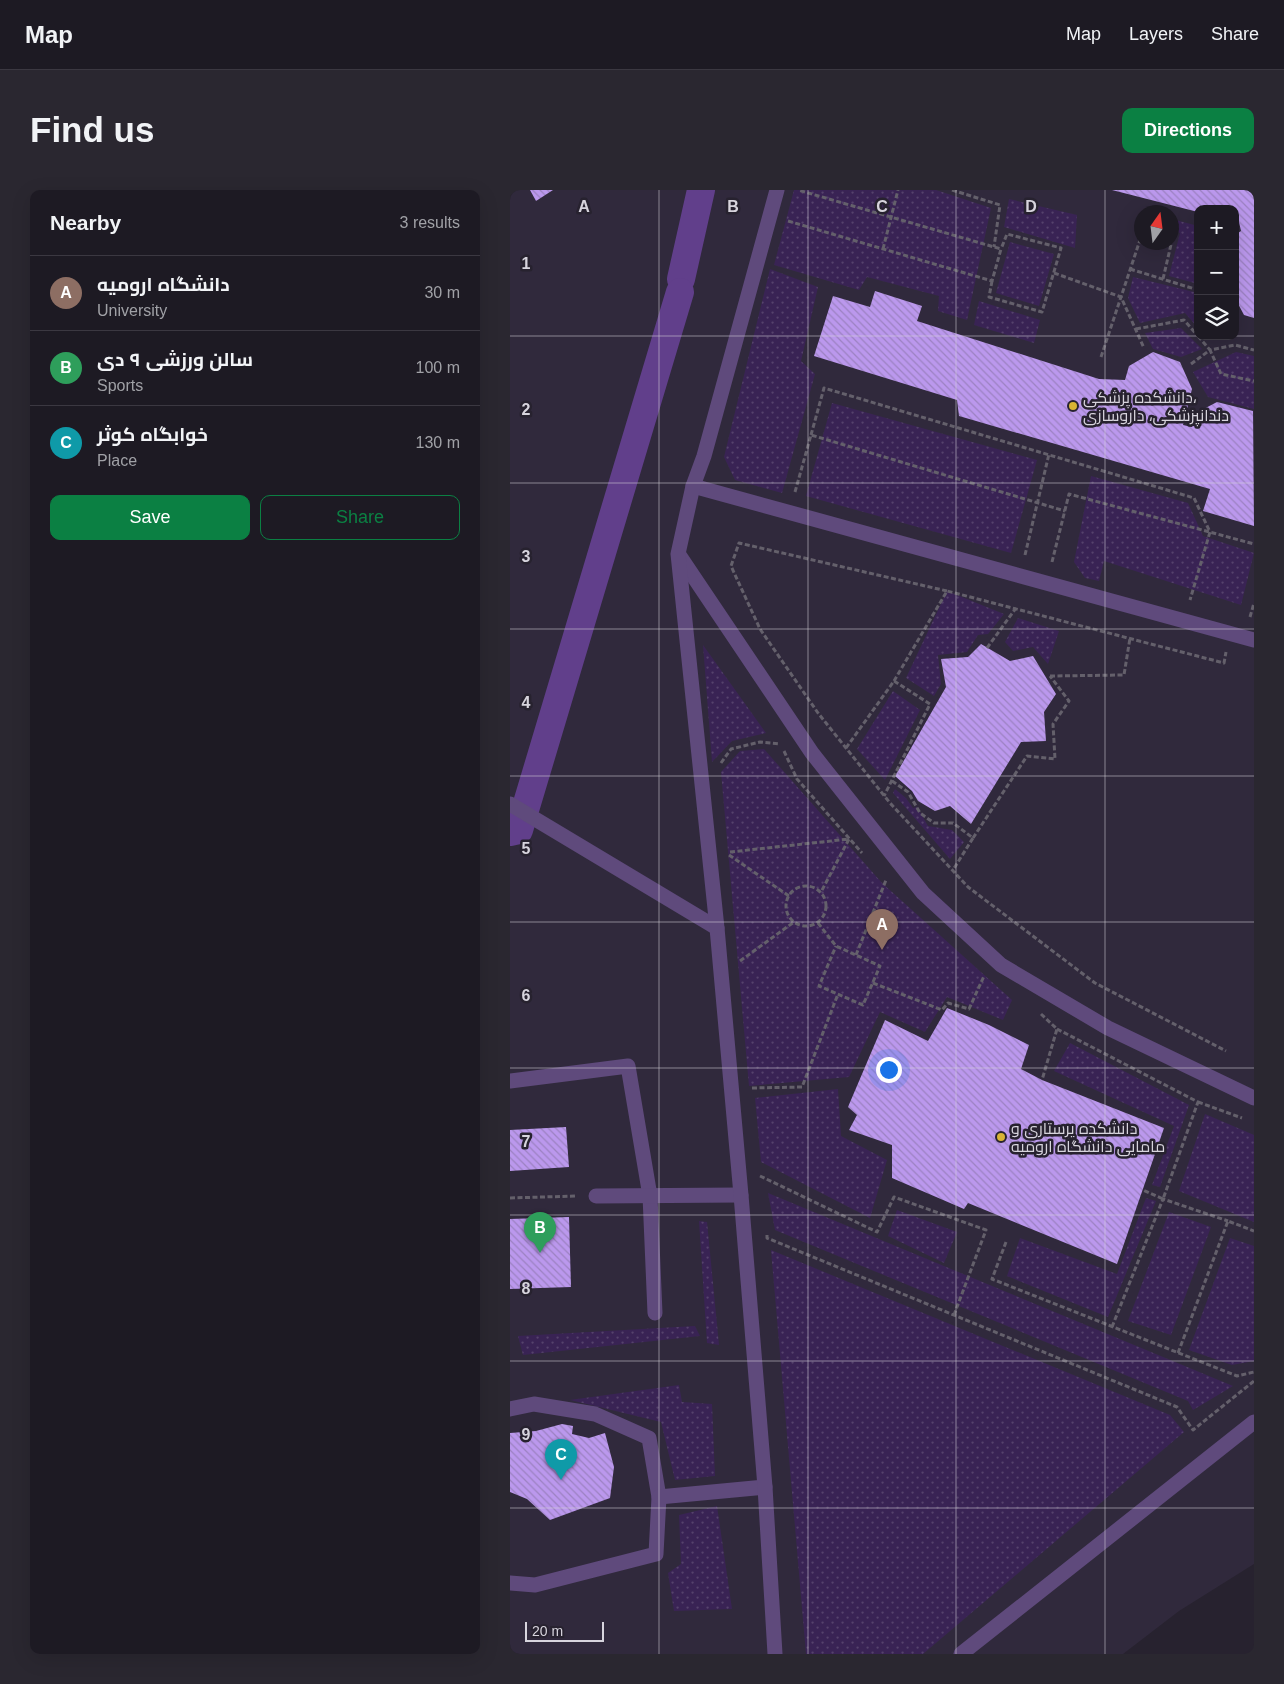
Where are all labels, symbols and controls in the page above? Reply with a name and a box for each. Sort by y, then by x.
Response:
text: Map [25,21,73,48]
text: Map [1066,24,1101,44]
text: Layers [1129,24,1183,44]
text: Share [1211,24,1259,44]
button: Directions [1122,108,1254,153]
text: Find us [30,110,154,149]
text: A [578,198,590,215]
text: B [727,198,739,215]
text: C [876,198,888,215]
text: D [1025,198,1037,215]
north arrow [1134,205,1179,250]
map controls [1194,205,1239,340]
button: + [1194,205,1239,250]
text: Nearby [50,211,121,234]
text: 3 results [400,214,460,231]
button: − [1194,250,1239,295]
text: 1 [522,255,531,272]
text: دانشگاه ارومیه [97,274,230,295]
text: A [60,284,72,301]
text: 30 m [424,284,460,301]
button: layers [1194,295,1239,340]
text: University [97,302,167,319]
text: سالن ورزشی ۹ دی [97,349,253,370]
text: B [60,359,72,376]
text: 100 m [416,359,460,376]
text: Sports [97,377,143,394]
place label: دانشکده پزشکی، دندانپزشکی، داروسازی [1083,389,1229,427]
marker: دانشکده پزشکی، دندانپزشکی، داروسازی [1067,400,1079,412]
text: 2 [522,401,531,418]
text: خوابگاه کوثر [97,424,208,445]
text: C [60,434,72,451]
text: 130 m [416,434,460,451]
text: Place [97,452,137,469]
button: Save [50,495,250,540]
button: Share [260,495,460,540]
text: 3 [522,548,531,565]
text: 4 [522,694,531,711]
text: 5 [522,840,531,857]
pin: A [866,909,898,950]
text: 6 [522,987,531,1004]
your location [876,1057,902,1083]
place label: دانشکده پرستاری و مامایی دانشگاه ارومیه [1011,1120,1165,1157]
marker: دانشکده پرستاری و مامایی دانشگاه ارومیه [995,1131,1007,1143]
text: 7 [522,1133,531,1150]
pin: B [524,1212,556,1253]
text: 8 [522,1280,531,1297]
text: 9 [522,1426,531,1443]
pin: C [545,1439,577,1480]
scale bar [525,1619,604,1642]
text: 20 m [532,1623,563,1639]

